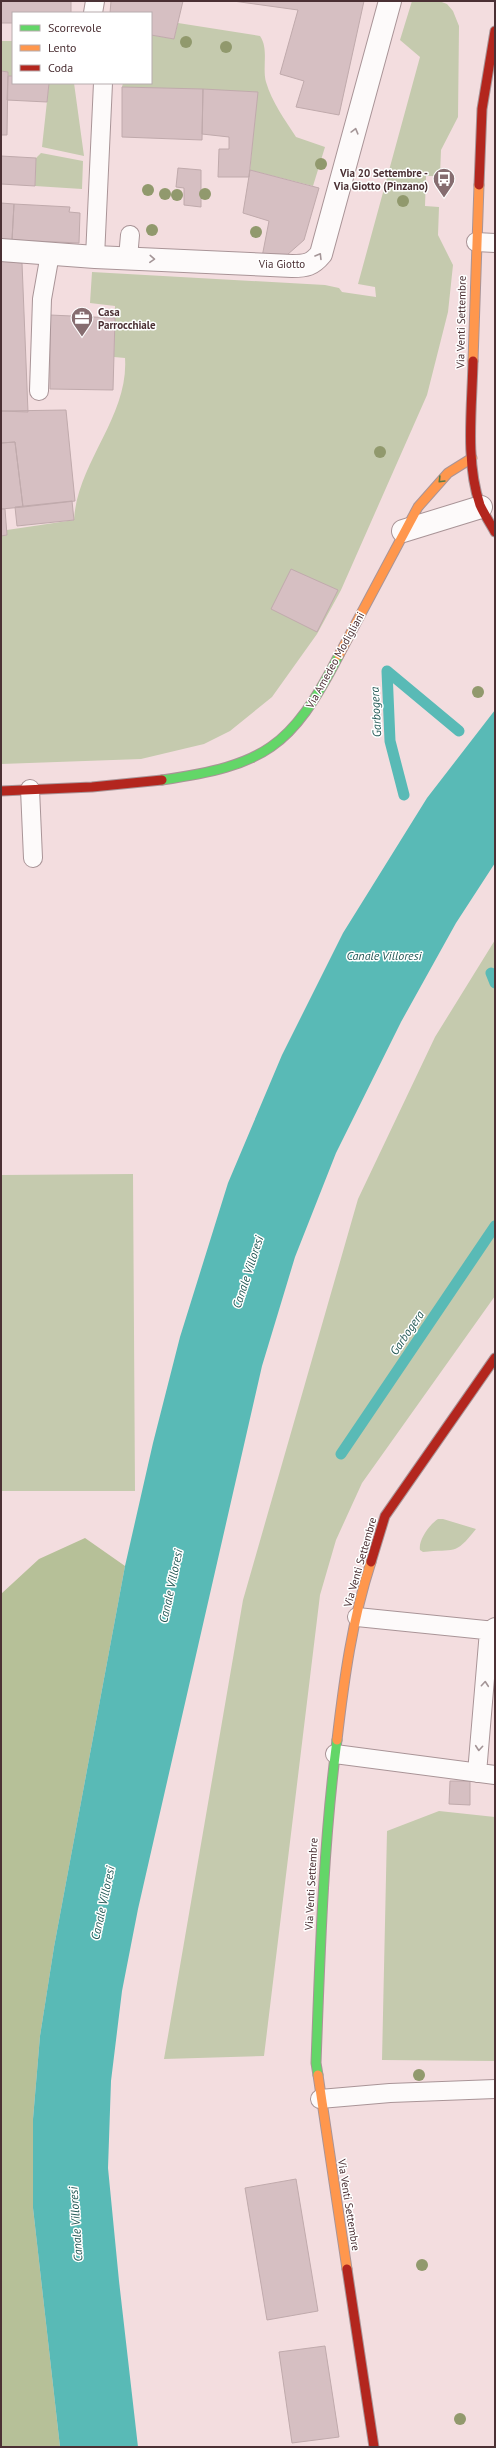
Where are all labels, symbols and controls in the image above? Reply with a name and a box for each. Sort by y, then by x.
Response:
legend [12,12,152,84]
text: Scorrevole [48,20,102,35]
text: Lento [48,40,77,55]
text: Coda [48,60,73,75]
one-way arrow [350,128,359,135]
place label: Via 20 Settembre - Via Giotto (Pinzano) [333,166,428,193]
bus stop icon: Via 20 Settembre - Via Giotto (Pinzano) [431,166,457,199]
one-way arrow [314,253,321,260]
one-way arrow [149,255,155,264]
street label: Via Giotto [258,257,305,271]
street label: Via Venti Settembre [453,275,469,369]
office icon: Casa Parrocchiale [69,305,95,338]
place label: Casa Parrocchiale [98,305,156,332]
one-way arrow [438,475,445,483]
street label: Via Amedeo Modigliani [302,609,367,712]
water label: Garbogera [367,686,384,738]
water label: Canale Villoresi [346,948,422,963]
water label: Canale Villoresi [229,1233,267,1310]
water label: Garbogera [386,1308,427,1358]
street label: Via Venti Settembre [340,1515,380,1609]
water label: Canale Villoresi [155,1547,186,1624]
one-way arrow [480,1681,489,1687]
one-way arrow [475,1745,484,1751]
street label: Via Venti Settembre [302,1837,320,1932]
water label: Canale Villoresi [87,1864,118,1941]
street label: Via Venti Settembre [335,2157,363,2252]
water label: Canale Villoresi [65,2185,86,2262]

